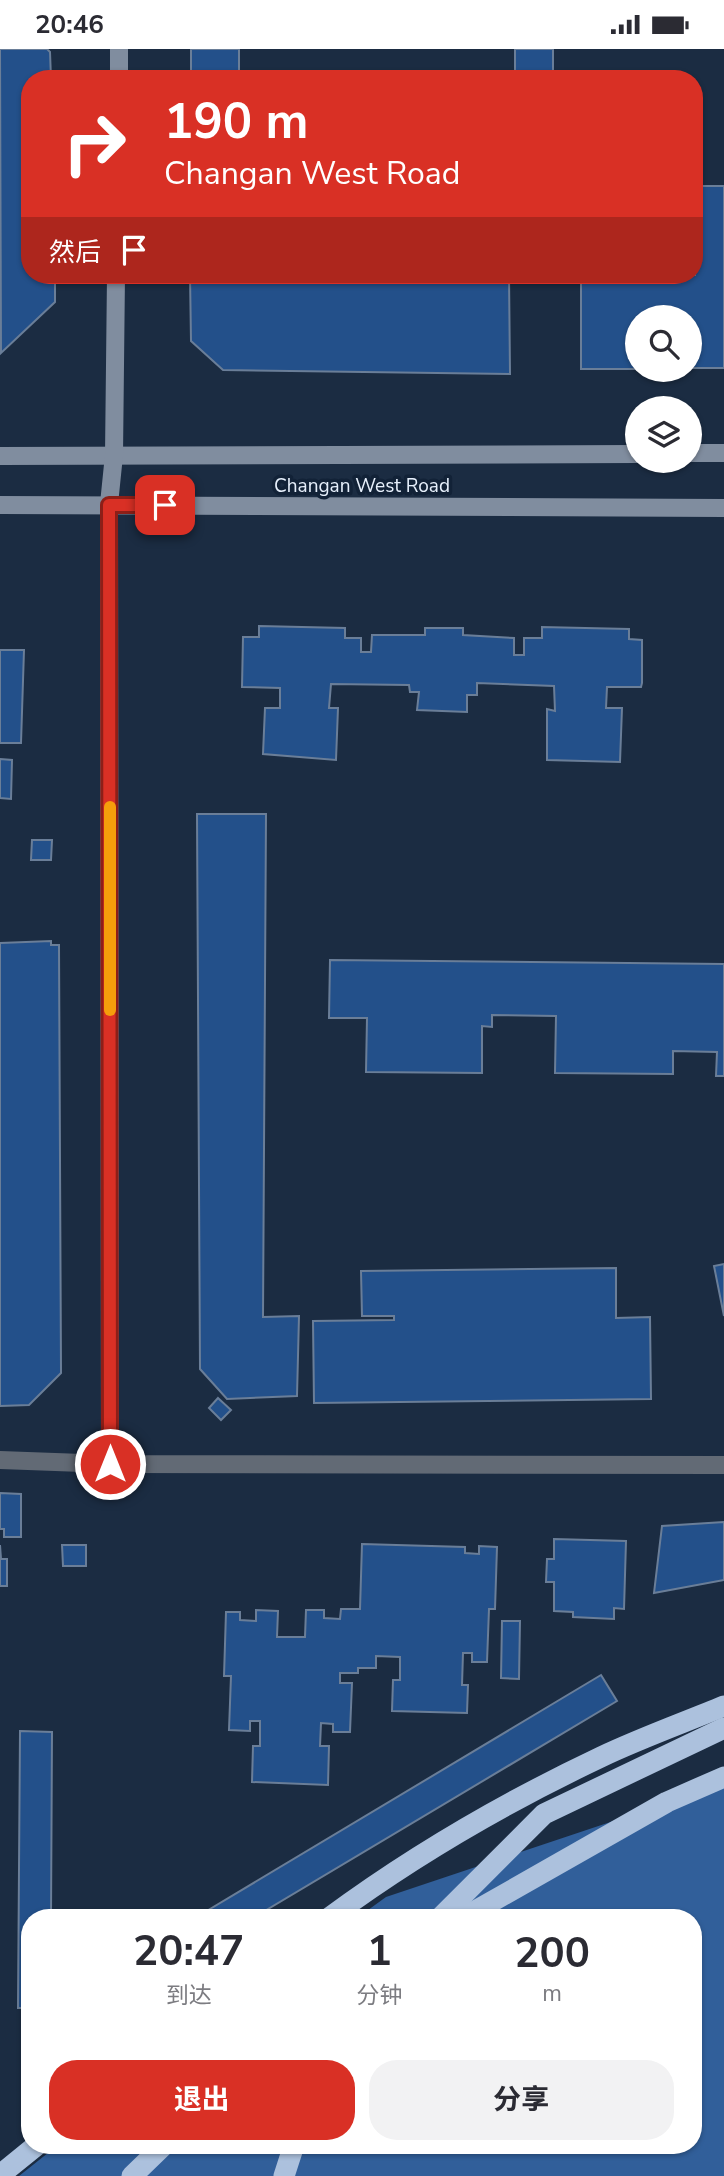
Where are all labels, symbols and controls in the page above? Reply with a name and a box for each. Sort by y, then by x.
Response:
text: 20:46 [35,7,104,42]
text: 190 m [164,88,308,155]
icon: right [49,98,140,189]
text: Changan West Road [164,152,460,195]
icon: arrive [115,231,153,269]
text: 然后 [49,235,101,270]
map controls [625,305,702,473]
button: search [625,305,702,382]
button: layers [625,396,702,473]
street label: Changan West Road [274,473,450,499]
pin [135,475,195,535]
icon: arrive [146,486,184,524]
position arrow [73,1427,147,1501]
text: 20:47 [133,1923,244,1980]
text: 1 [367,1923,392,1980]
text: 200 [514,1925,590,1982]
text: m [542,1978,562,2009]
text: 到达 [166,1980,212,2011]
text: 分钟 [356,1980,402,2011]
button: 退出 [49,2060,355,2140]
button: 分享 [369,2060,674,2140]

